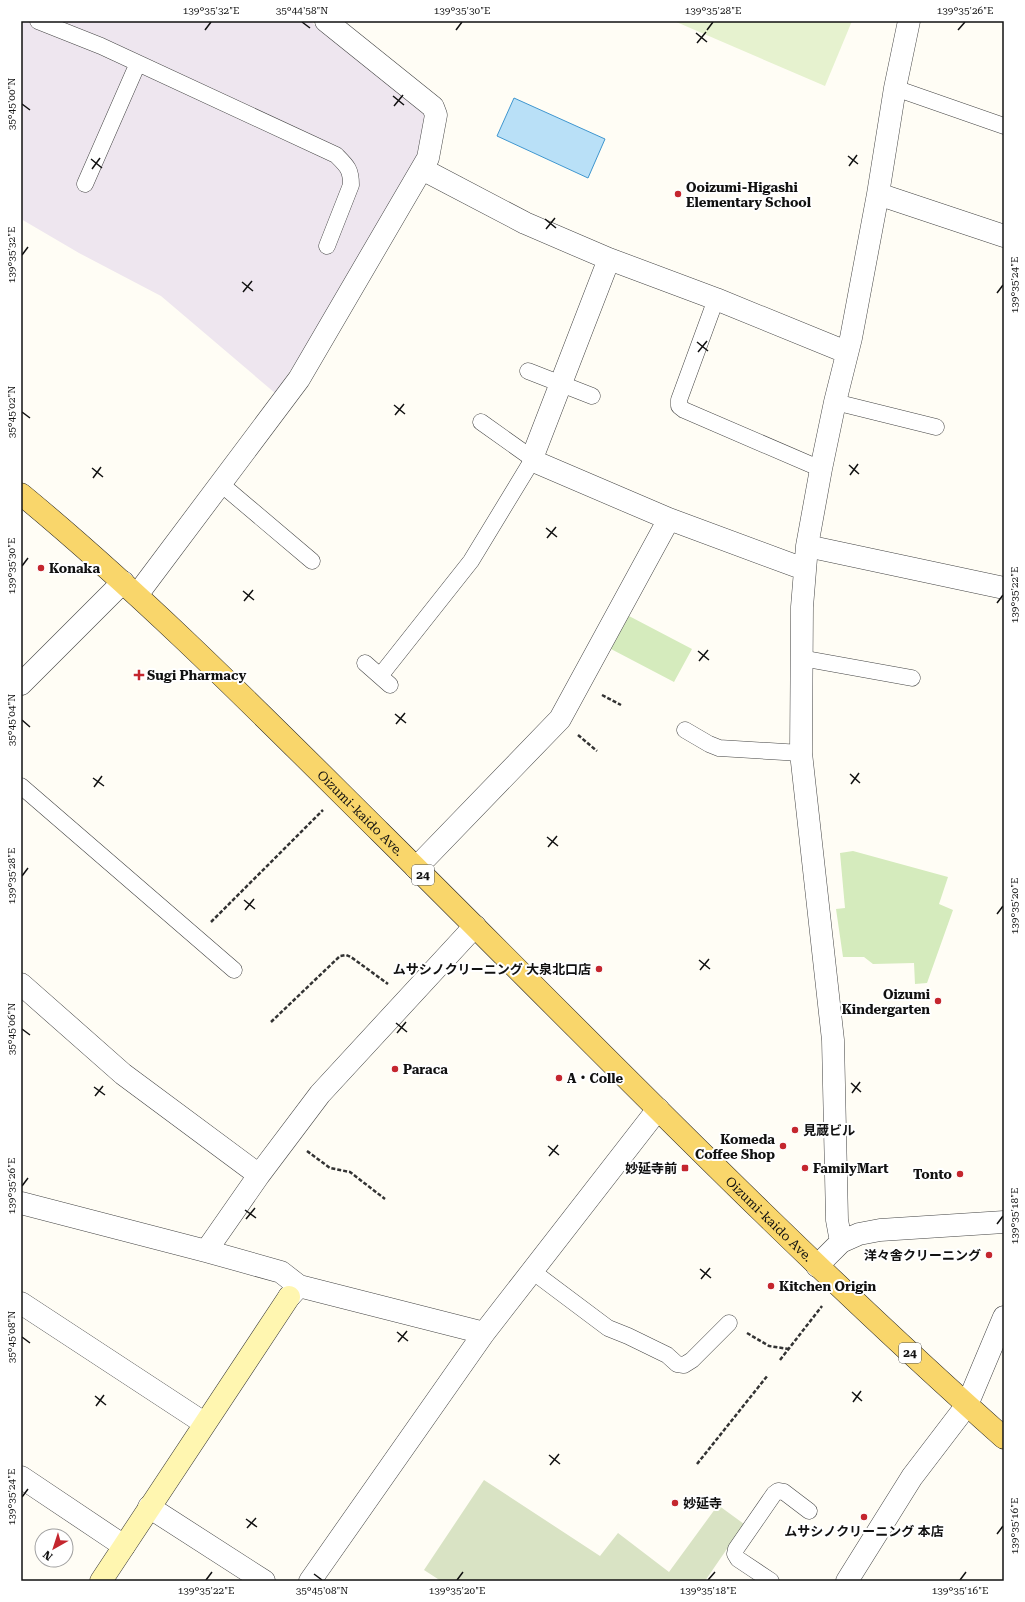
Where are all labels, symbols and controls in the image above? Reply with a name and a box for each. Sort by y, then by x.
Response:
text: 139°35'32"E [183,5,239,16]
text: 35°44'58"N [276,5,328,16]
text: 139°35'30"E [434,5,490,16]
text: 139°35'28"E [685,5,741,16]
text: 139°35'26"E [937,5,993,16]
text: 35°45'00"N [6,78,17,130]
place label: Ooizumi-Higashi Elementary School [686,180,812,210]
marker: Ooizumi-Higashi Elementary School [673,189,683,199]
text: 139°35'32"E [6,227,17,283]
text: 139°35'24"E [1009,257,1020,313]
text: 35°45'02"N [6,386,17,438]
text: 139°35'30"E [6,538,17,594]
place label: Konaka [49,561,100,576]
marker: Konaka [36,563,46,573]
text: 139°35'22"E [1009,567,1020,623]
place label: Sugi Pharmacy [147,668,246,683]
marker: Sugi Pharmacy [134,670,144,680]
text: 35°45'04"N [6,694,17,746]
street label: Oizumi-kaido Ave. [314,767,407,859]
text: 139°35'28"E [6,848,17,904]
road number: 24 [412,865,434,885]
text: 139°35'20"E [1009,878,1020,934]
place label: ムサシノクリーニング 大泉北口店 [393,962,591,977]
marker: ムサシノクリーニング 大泉北口店 [594,964,604,974]
place label: Oizumi Kindergarten [842,987,931,1017]
marker: Oizumi Kindergarten [933,996,943,1006]
text: 35°45'06"N [6,1003,17,1055]
place label: Paraca [403,1062,448,1077]
marker: Paraca [390,1064,400,1074]
place label: A・Colle [567,1071,624,1086]
marker: A・Colle [554,1073,564,1083]
place label: 見蔵ビル [803,1123,855,1138]
marker: 見蔵ビル [790,1125,800,1135]
place label: Komeda Coffee Shop [695,1132,775,1162]
marker: Komeda Coffee Shop [778,1141,788,1151]
text: 139°35'26"E [6,1158,17,1214]
place label: 妙延寺前 [625,1161,677,1176]
place label: FamilyMart [813,1161,889,1176]
marker: 妙延寺前 [680,1163,690,1173]
marker: FamilyMart [800,1163,810,1173]
place label: Tonto [913,1167,952,1182]
marker: Tonto [955,1169,965,1179]
street label: Oizumi-kaido Ave. [723,1173,816,1264]
text: 139°35'18"E [1009,1188,1020,1244]
place label: 洋々舎クリーニング [864,1248,981,1263]
marker: 洋々舎クリーニング [984,1250,994,1260]
place label: Kitchen Origin [779,1279,877,1294]
marker: Kitchen Origin [766,1281,776,1291]
text: 35°45'08"N [6,1311,17,1363]
road number: 24 [899,1343,921,1363]
text: 139°35'24"E [6,1469,17,1525]
place label: 妙延寺 [683,1496,722,1511]
marker: 妙延寺 [670,1498,680,1508]
text: 139°35'16"E [1009,1498,1020,1554]
marker: ムサシノクリーニング 本店 [859,1512,869,1522]
place label: ムサシノクリーニング 本店 [784,1524,944,1539]
north arrow [34,1528,74,1568]
text: N [40,1547,55,1563]
text: 139°35'22"E [178,1585,234,1596]
text: 35°45'08"N [296,1585,348,1596]
text: 139°35'20"E [429,1585,485,1596]
text: 139°35'18"E [680,1585,736,1596]
text: 139°35'16"E [932,1585,988,1596]

